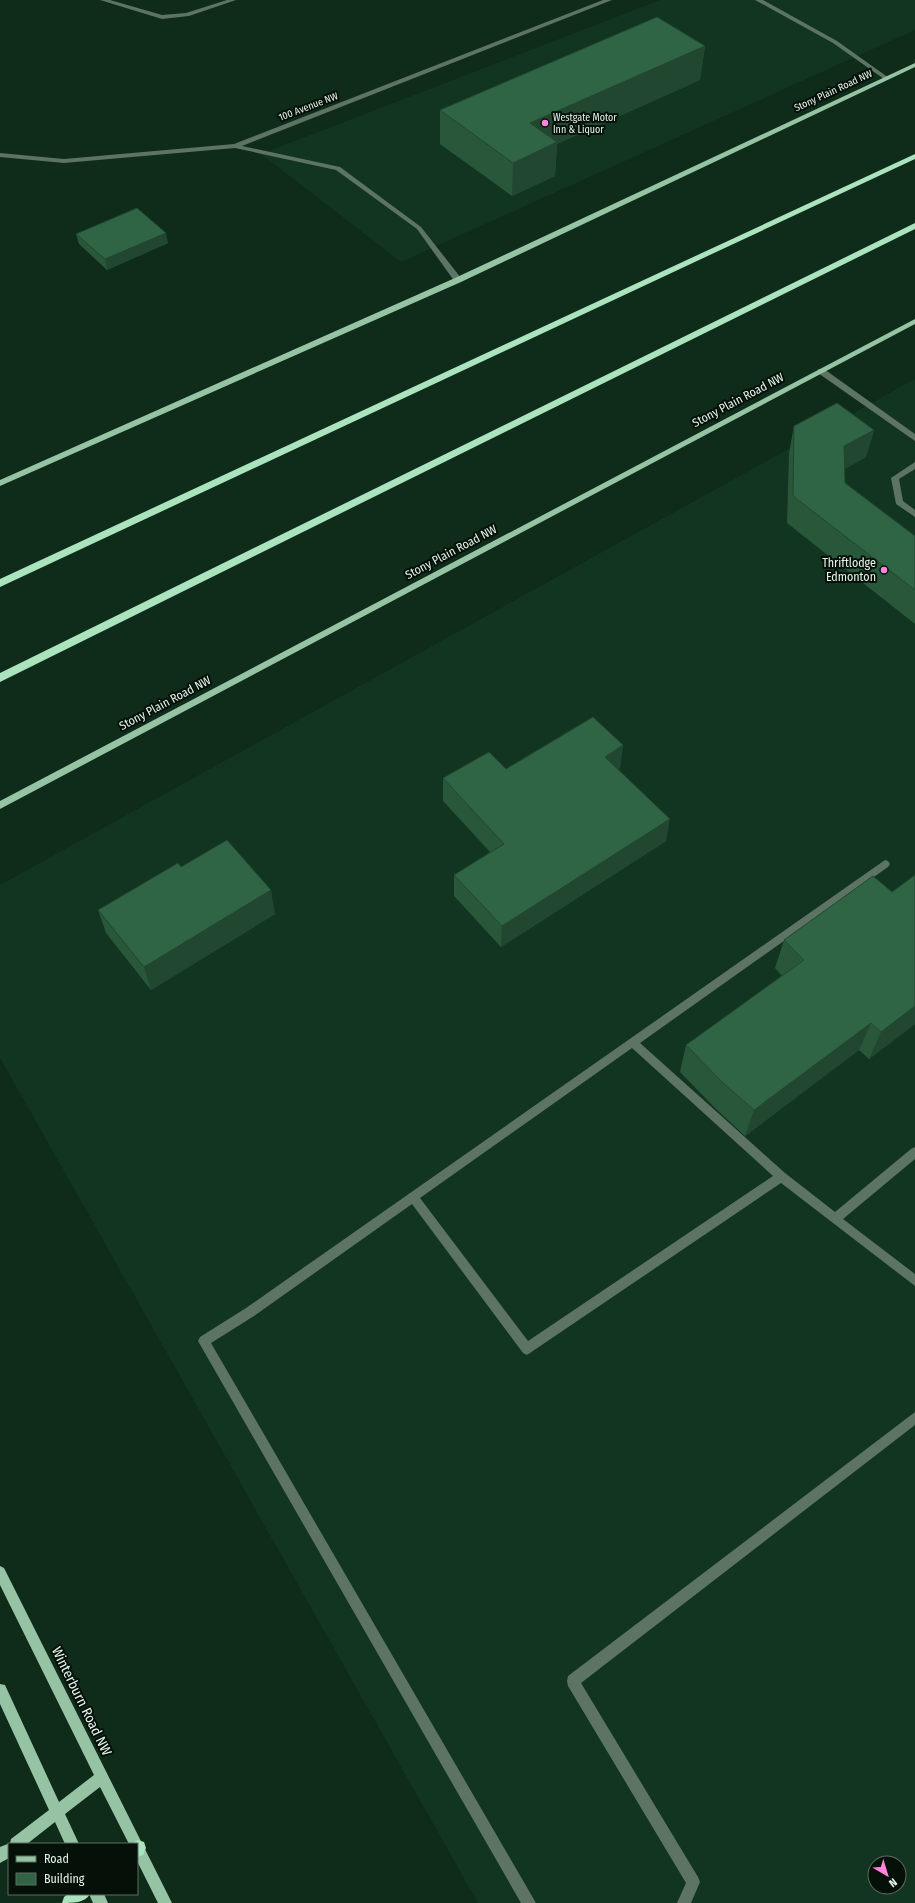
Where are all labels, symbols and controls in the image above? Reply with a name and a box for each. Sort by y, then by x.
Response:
street label: Stony Plain Road NW [792,67,875,114]
street label: 100 Avenue NW [277,90,340,124]
place label: Westgate Motor Inn & Liquor [553,112,617,136]
marker: Westgate Motor Inn & Liquor [540,118,550,128]
street label: Stony Plain Road NW [690,370,786,430]
street label: Stony Plain Road NW [403,522,499,582]
place label: Thriftlodge Edmonton [822,556,876,584]
marker: Thriftlodge Edmonton [879,565,889,575]
street label: Stony Plain Road NW [117,673,213,733]
street label: Winterburn Road NW [48,1644,116,1759]
legend [8,1843,138,1895]
text: Road [44,1852,69,1866]
north arrow [867,1855,907,1895]
text: Building [44,1872,85,1886]
text: N [886,1875,899,1890]

